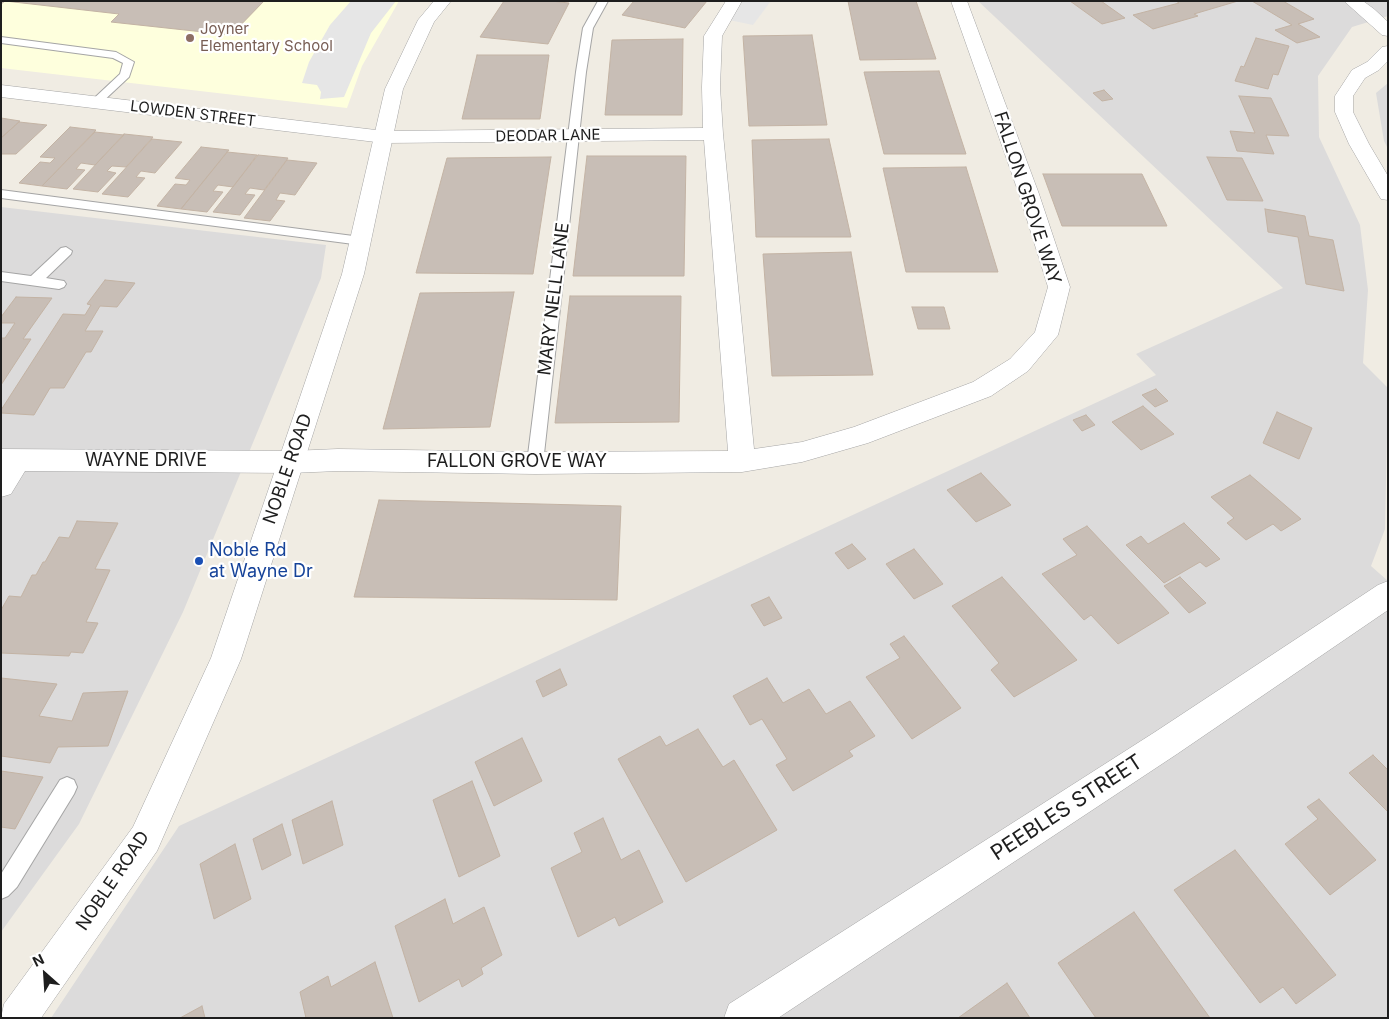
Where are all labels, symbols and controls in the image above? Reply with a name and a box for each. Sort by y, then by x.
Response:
place label: Joyner Elementary School [200,20,333,55]
marker: Joyner Elementary School [184,32,196,44]
street label: LOWDEN STREET [129,97,257,131]
street label: FALLON GROVE WAY [989,109,1065,287]
street label: DEODAR LANE [495,126,601,146]
street label: MARY NELL LANE [534,221,574,377]
street label: NOBLE ROAD [259,411,317,527]
street label: WAYNE DRIVE [85,450,207,472]
street label: FALLON GROVE WAY [427,451,607,473]
place label: Noble Rd at Wayne Dr [209,540,313,582]
marker: Noble Rd at Wayne Dr [193,555,205,567]
street label: PEEBLES STREET [986,750,1148,866]
street label: NOBLE ROAD [72,827,154,935]
north arrow [20,949,70,999]
text: N [30,950,47,970]

